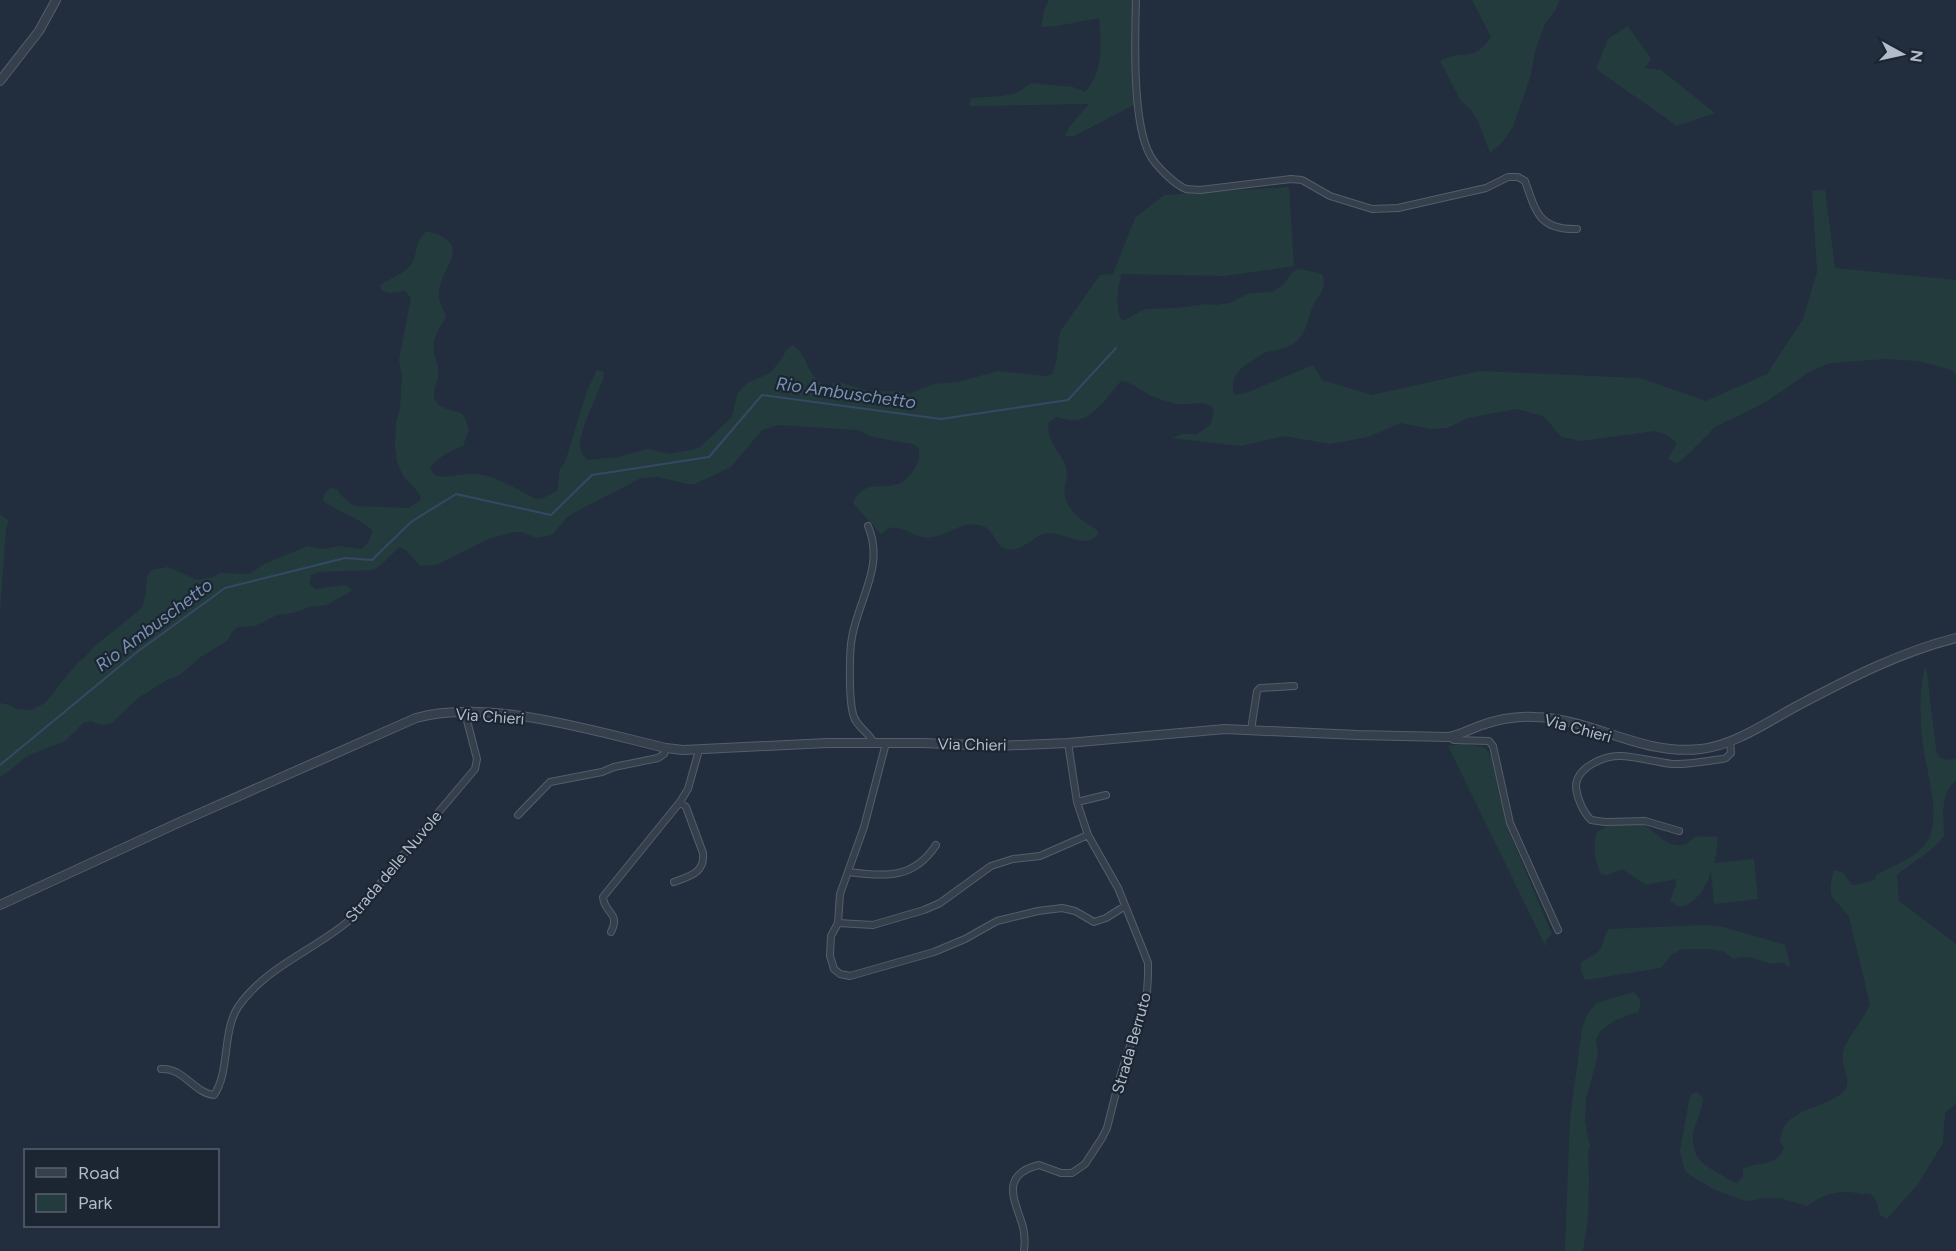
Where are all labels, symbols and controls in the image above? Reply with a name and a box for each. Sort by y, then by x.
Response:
north arrow [1872,24,1932,84]
text: N [1906,49,1927,63]
water label: Rio Ambuschetto [775,372,917,414]
water label: Rio Ambuschetto [91,574,217,676]
street label: Via Chieri [455,705,525,728]
street label: Via Chieri [1542,710,1614,747]
street label: Via Chieri [937,734,1007,755]
street label: Strada delle Nuvole [341,806,446,926]
street label: Strada Berruto [1108,990,1155,1096]
legend [24,1149,219,1227]
text: Road [78,1162,119,1184]
text: Park [78,1192,113,1214]

